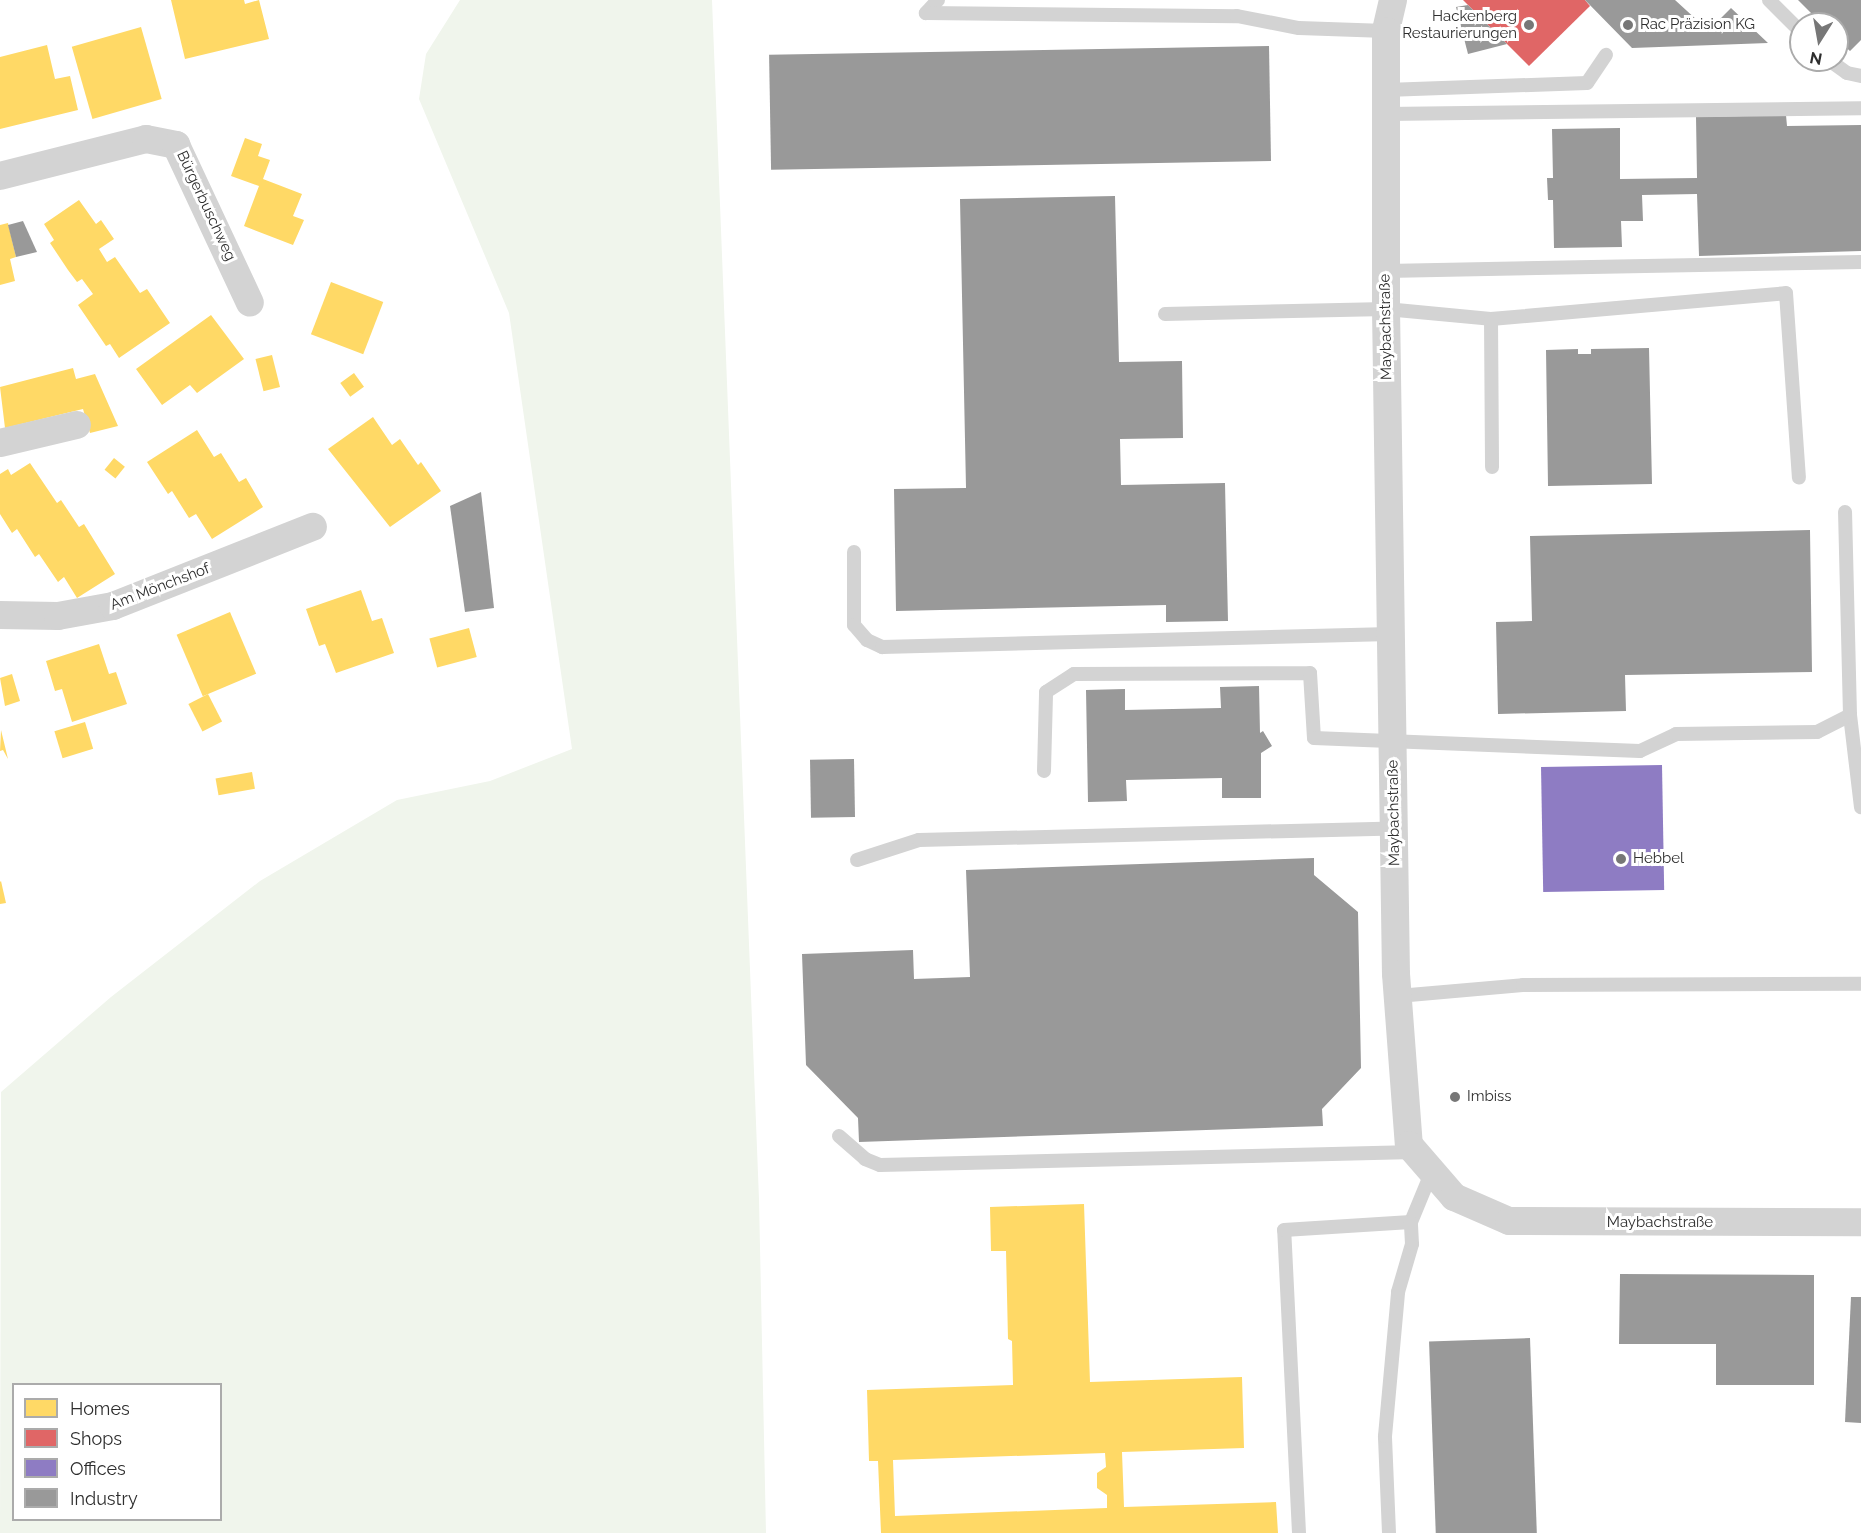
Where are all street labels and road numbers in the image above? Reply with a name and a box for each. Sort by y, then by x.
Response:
street label: Bürgerbuschweg [173,148,239,264]
street label: Maybachstraße [1376,274,1396,380]
street label: Am Mönchshof [108,560,212,614]
street label: Maybachstraße [1384,760,1404,866]
street label: Maybachstraße [1607,1214,1713,1232]

